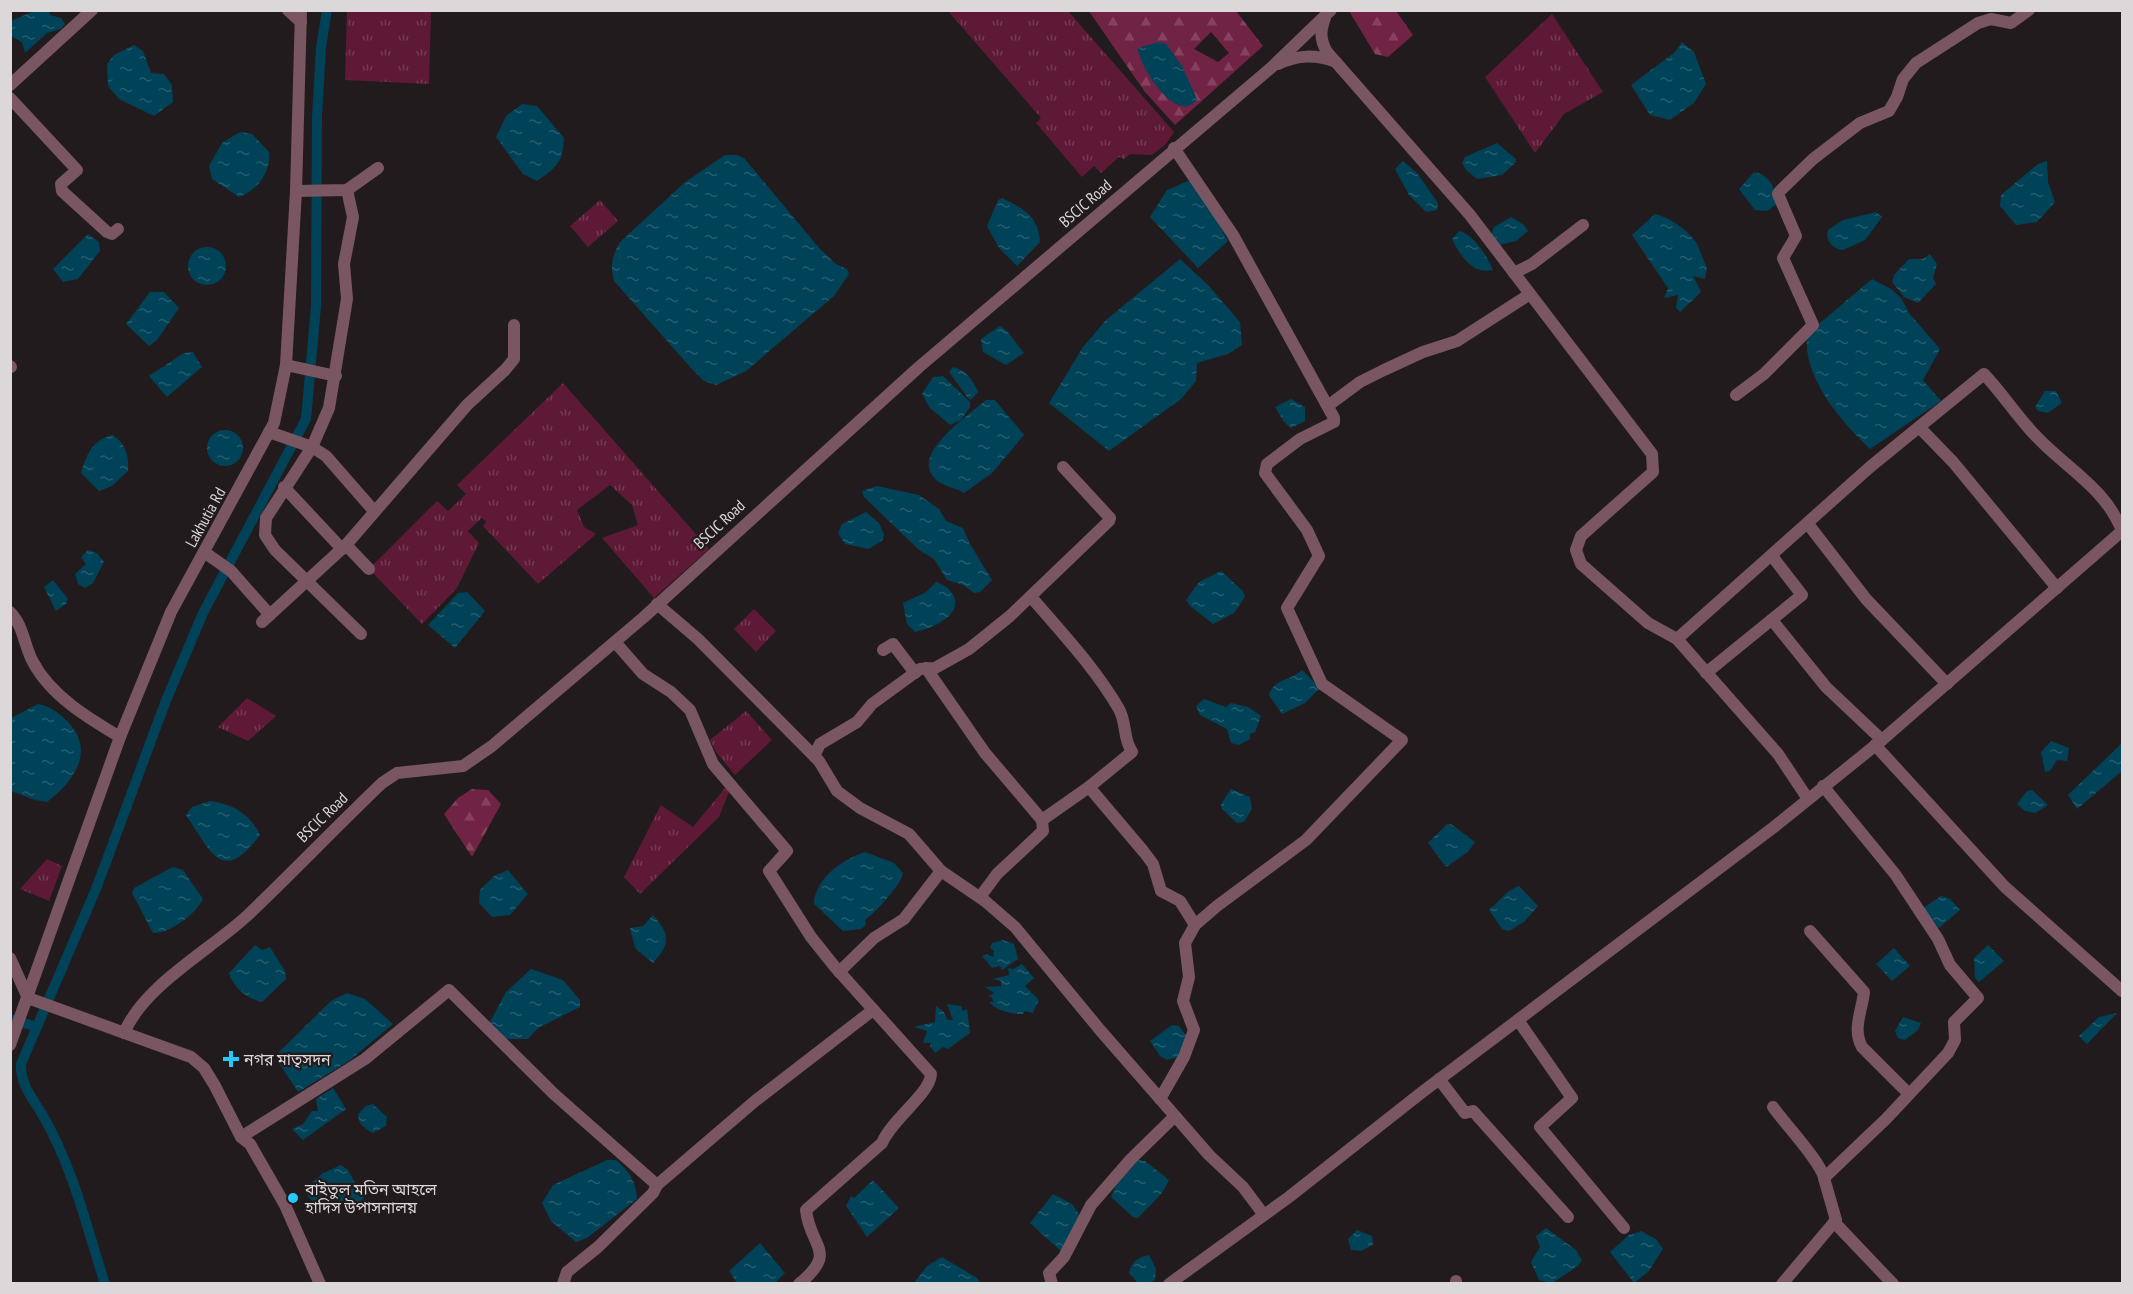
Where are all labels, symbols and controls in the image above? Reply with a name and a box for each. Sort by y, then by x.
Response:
street label: BSCIC Road [1055,175,1115,231]
street label: Lakhutia Rd [180,484,230,550]
street label: BSCIC Road [689,495,749,553]
street label: BSCIC Road [292,788,352,846]
place label: নগর মাতৃসদন [243,1049,331,1069]
marker: নগর মাতৃসদন [222,1050,240,1068]
place label: বাইতুল মতিন আহলে হাদিস উপাসনালয় [304,1179,437,1217]
marker: বাইতুল মতিন আহলে হাদিস উপাসনালয় [286,1191,300,1205]

